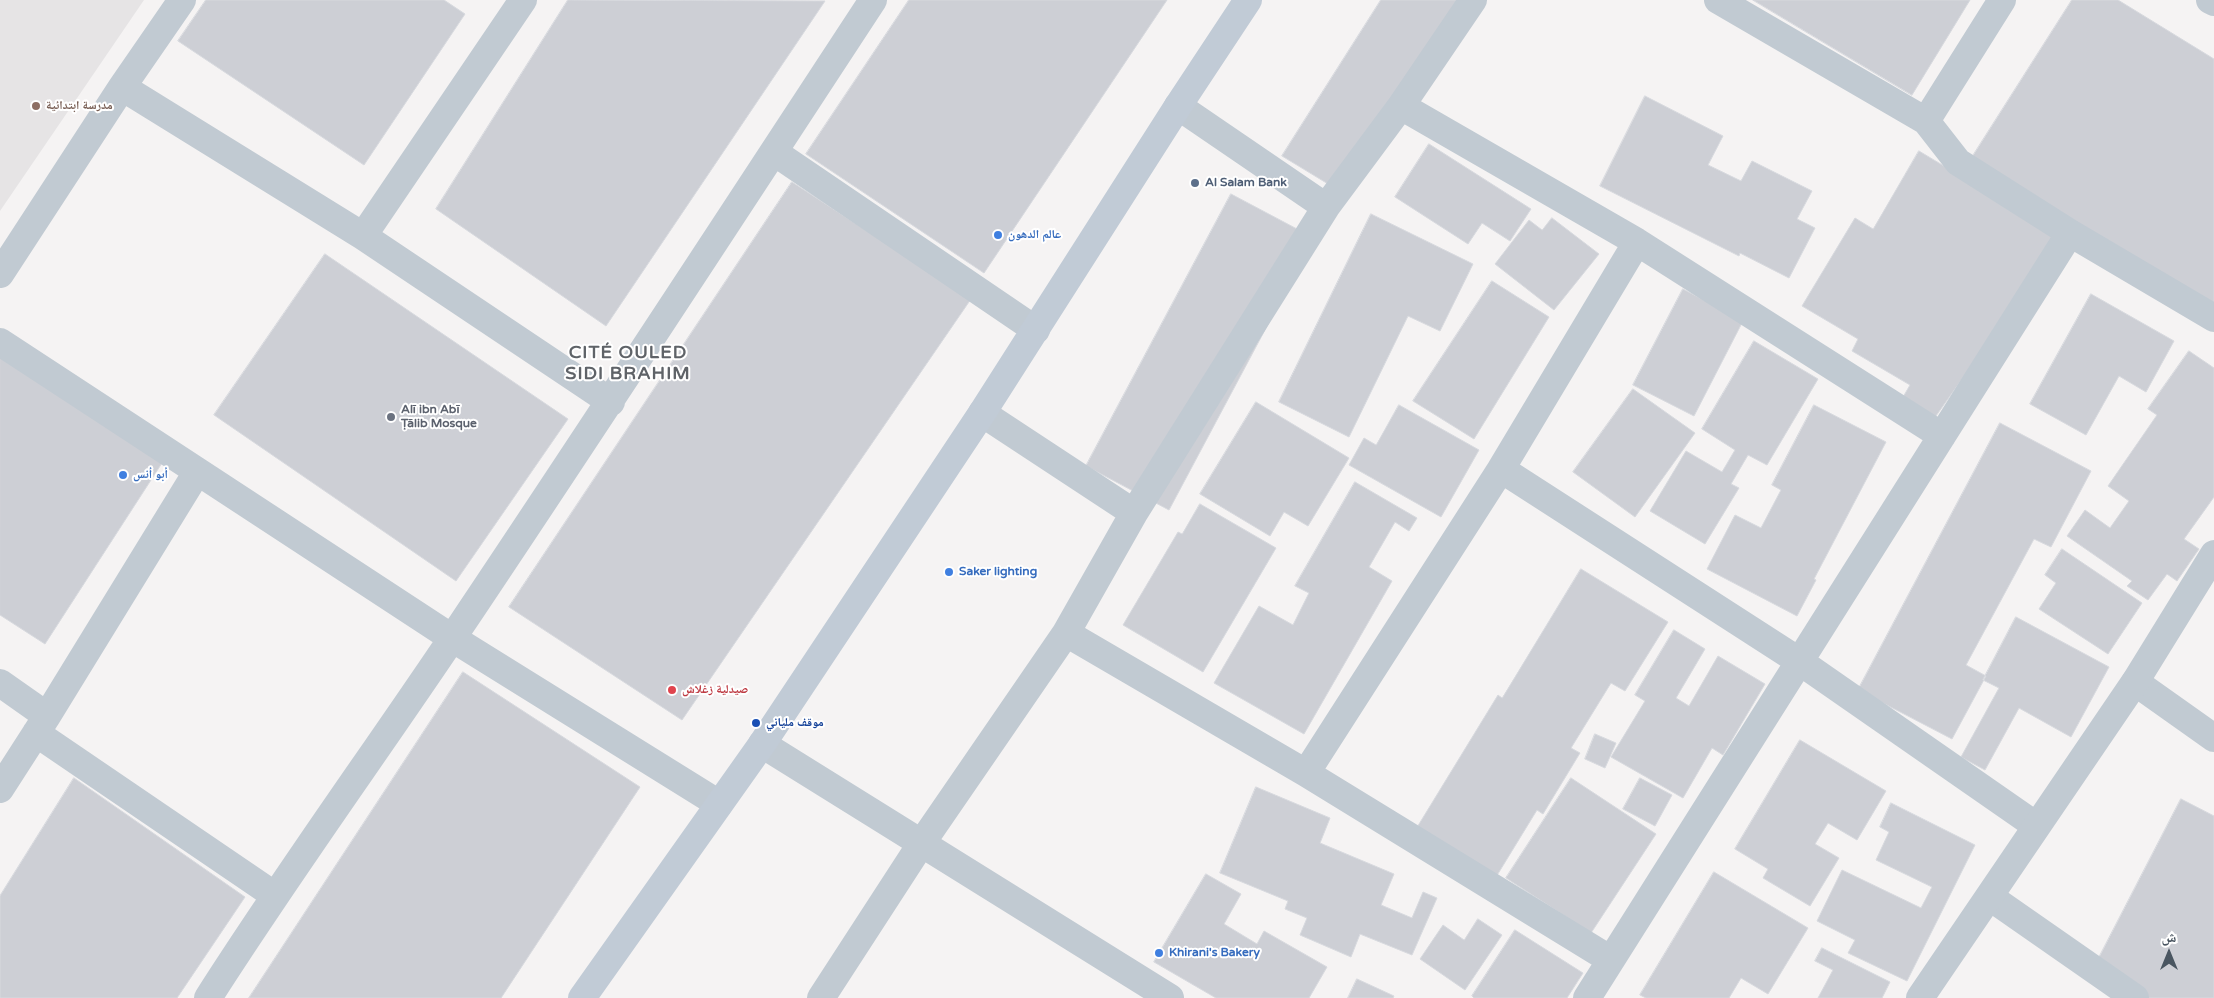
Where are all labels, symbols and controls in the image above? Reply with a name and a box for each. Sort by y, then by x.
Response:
place label: مدرسة ابتدائية [46,99,113,113]
marker: مدرسة ابتدائية [30,100,42,112]
place label: Al Salam Bank [1205,176,1287,190]
marker: Al Salam Bank [1189,177,1201,189]
place label: عالم الدهون [1008,228,1061,242]
marker: عالم الدهون [992,229,1004,241]
district label: CITÉ OULED SIDI BRAHIM [564,342,692,384]
place label: Alī ibn Abī Ṭālib Mosque [401,403,477,431]
marker: Alī ibn Abī Ṭālib Mosque [385,411,397,423]
place label: أبو أنس [133,468,168,482]
marker: أبو أنس [117,469,129,481]
place label: Saker lighting [959,565,1037,579]
marker: Saker lighting [943,566,955,578]
place label: صيدلية زغلاش [682,683,748,697]
marker: صيدلية زغلاش [666,684,678,696]
place label: موقف ملياني [766,716,824,730]
marker: موقف ملياني [750,717,762,729]
north arrow [2144,928,2194,978]
text: ش [2162,929,2176,946]
place label: Khirani's Bakery [1169,946,1260,960]
marker: Khirani's Bakery [1153,947,1165,959]

